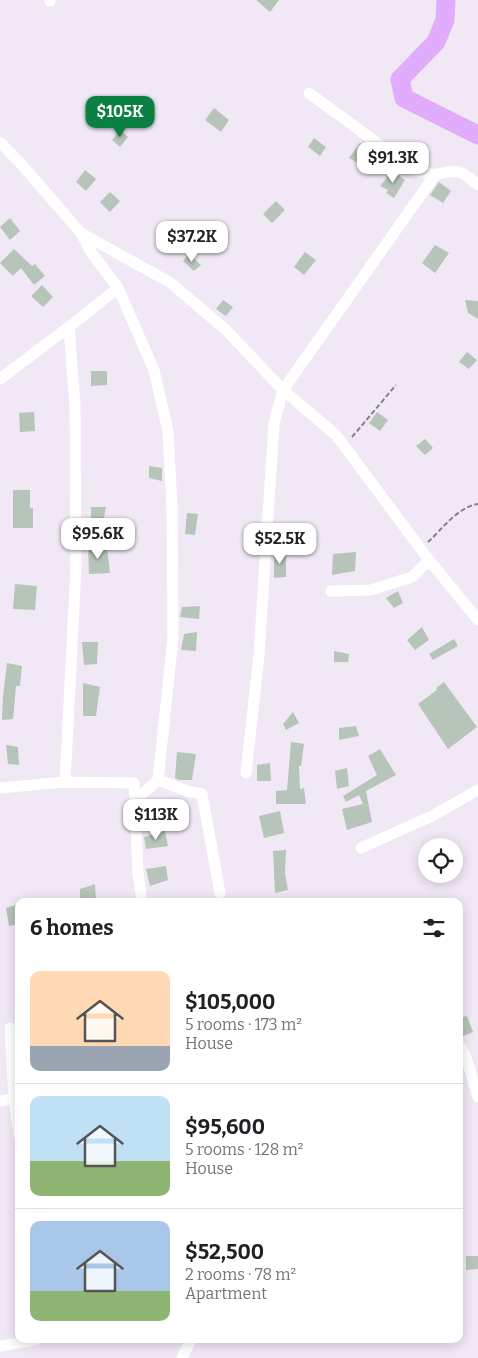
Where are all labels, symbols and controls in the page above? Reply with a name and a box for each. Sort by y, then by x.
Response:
pin: $105K [85,96,155,138]
text: $105K [97,102,143,121]
pin: $91.3K [352,142,434,184]
text: $91.3K [368,148,418,167]
pin: $37.2K [151,220,233,263]
text: $37.2K [167,227,217,246]
pin: $95.6K [57,518,139,560]
pin: $52.5K [239,522,321,565]
text: $95.6K [72,524,124,543]
text: $52.5K [254,529,306,548]
pin: $113K [121,798,191,841]
text: $113K [134,805,178,824]
map controls [418,838,463,883]
button: locate [418,838,463,883]
icon: filters [420,914,448,942]
text: 6 homes [30,915,114,941]
text: $105,000 [185,989,275,1015]
icon: home [70,991,130,1051]
text: 5 rooms · 173 m² [185,1015,302,1034]
text: House [185,1034,233,1053]
text: $95,600 [185,1114,265,1140]
icon: home [70,1116,130,1176]
text: 5 rooms · 128 m² [185,1140,304,1159]
text: House [185,1159,233,1178]
text: $52,500 [185,1239,264,1265]
icon: home [70,1241,130,1301]
text: 2 rooms · 78 m² [185,1265,296,1284]
text: Apartment [185,1284,267,1303]

